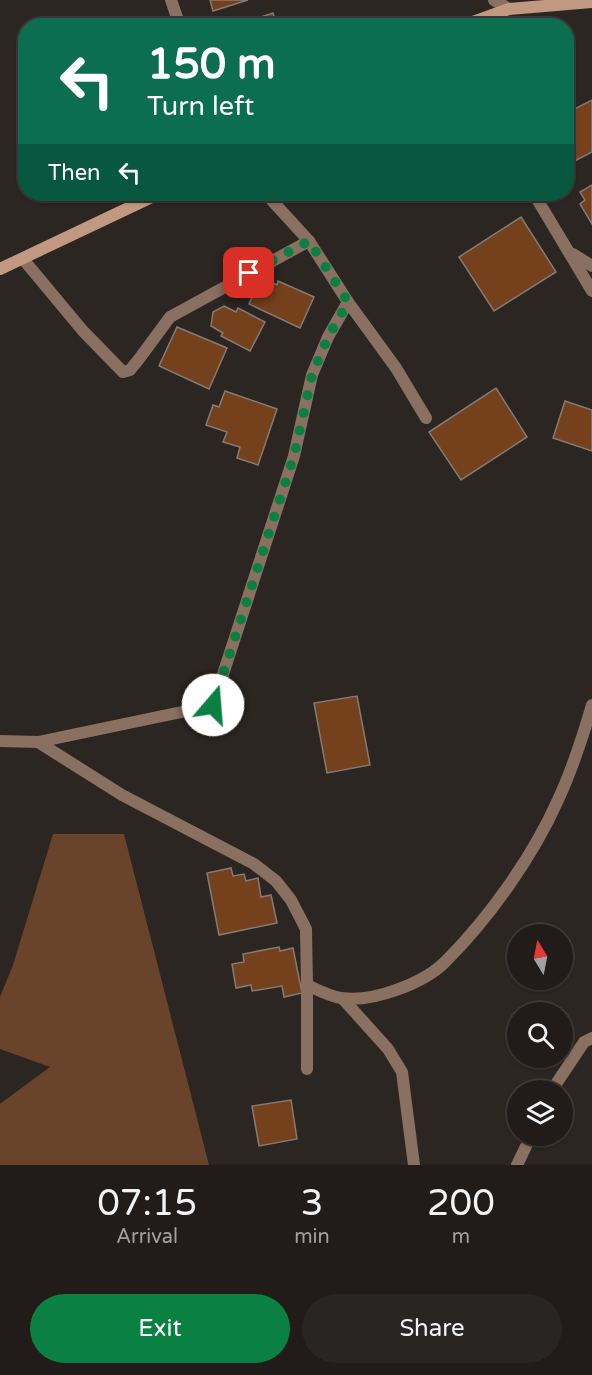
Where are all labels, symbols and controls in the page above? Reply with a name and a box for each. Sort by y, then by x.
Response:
text: 150 m [147,39,276,90]
icon: left [48,42,126,120]
text: Turn left [147,90,254,123]
icon: left [113,156,146,189]
text: Then [48,160,101,186]
pin [223,247,274,298]
icon: arrive [232,256,265,289]
position arrow [181,673,245,737]
north arrow [507,924,573,990]
map controls [507,924,573,1146]
button: search [507,1002,573,1068]
button: layers [507,1080,573,1146]
text: 07:15 [97,1182,197,1225]
text: 3 [301,1182,323,1225]
text: 200 [427,1182,495,1225]
text: Arrival [116,1225,178,1249]
text: min [294,1225,330,1249]
text: m [452,1225,470,1249]
button: Exit [30,1294,290,1363]
button: Share [302,1294,562,1363]

